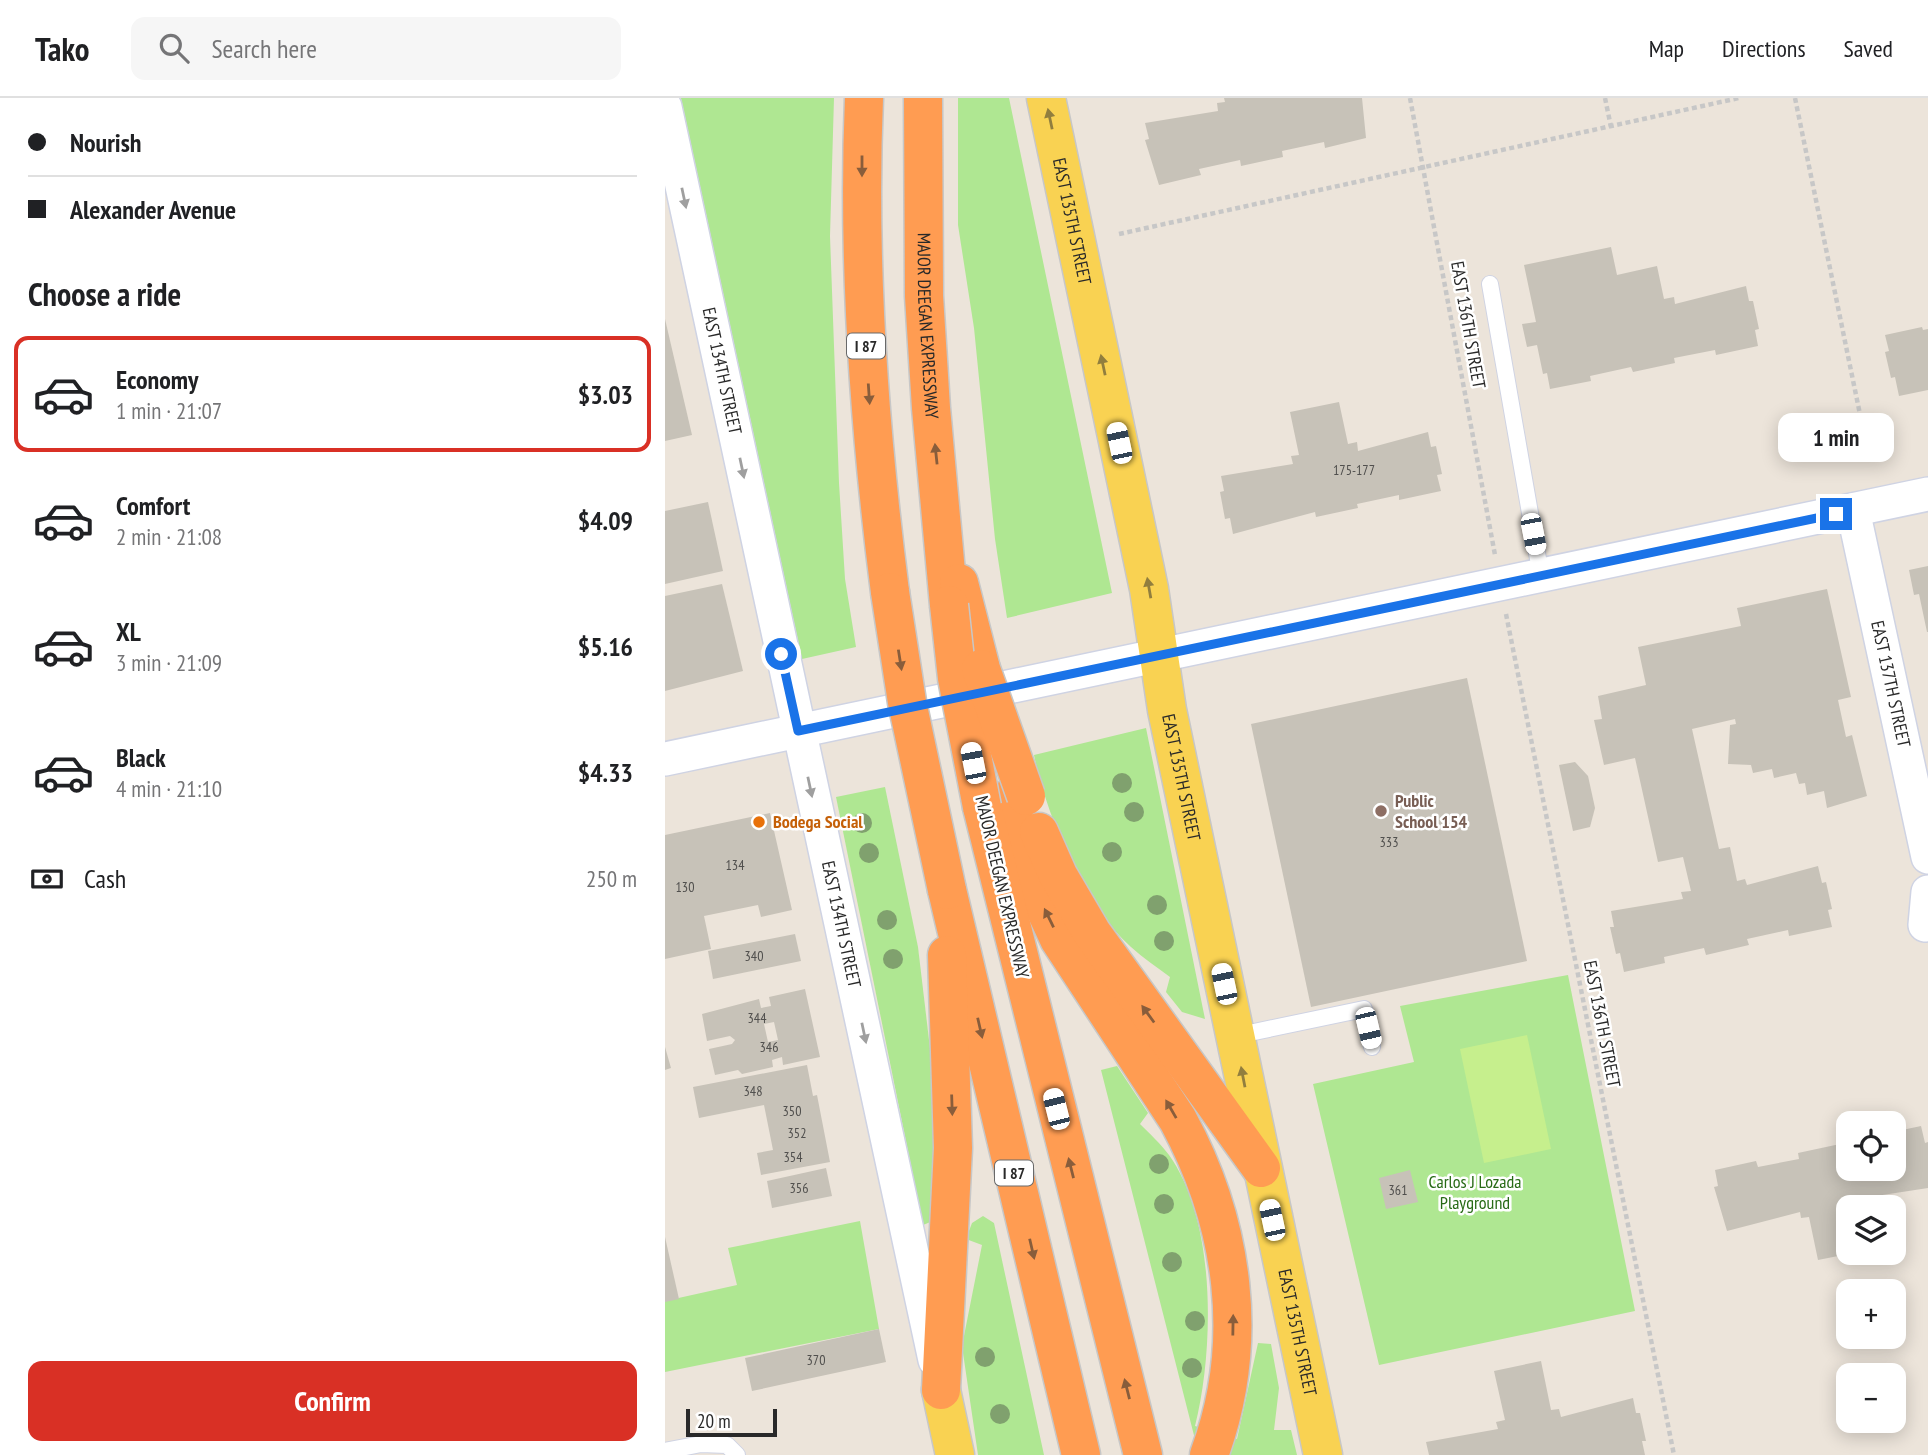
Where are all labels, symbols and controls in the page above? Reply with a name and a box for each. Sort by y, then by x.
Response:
search box [131,17,621,80]
text: Tako [35,27,89,70]
icon: search [155,29,193,67]
text: Search here [211,32,317,65]
text: Map [1649,33,1684,64]
text: Directions [1722,33,1806,64]
text: Saved [1844,33,1893,64]
one-way arrow [1045,108,1056,130]
text: Nourish [70,126,141,159]
one-way arrow [856,155,868,177]
street label: EAST 135TH STREET [1048,156,1097,287]
one-way arrow [679,187,690,209]
text: Alexander Avenue [70,193,236,226]
street label: MAJOR DEEGAN EXPRESSWAY [913,233,944,421]
street label: EAST 136TH STREET [1446,259,1491,390]
text: Choose a ride [28,273,181,315]
street label: EAST 134TH STREET [698,305,747,436]
road number: I 87 [847,334,885,358]
one-way arrow [1097,354,1108,376]
icon: car [32,363,95,426]
text: Economy [116,363,198,396]
text: $3.03 [578,378,633,411]
one-way arrow [864,383,875,405]
text: 1 min · 21:07 [116,396,222,425]
callout: 1 min [1778,412,1894,462]
car [1105,420,1134,466]
text: 1 min [1813,423,1859,452]
one-way arrow [930,443,941,465]
one-way arrow [736,457,747,479]
house number: 175-177 [1333,461,1375,479]
icon: car [32,489,95,552]
text: Comfort [116,489,190,522]
route end [1820,498,1852,530]
text: $4.09 [578,504,633,537]
car [1519,511,1548,557]
text: 2 min · 21:08 [116,522,222,551]
one-way arrow [1143,577,1154,599]
icon: car [32,615,95,678]
text: XL [116,615,141,648]
street label: EAST 137TH STREET [1866,618,1916,749]
text: $5.16 [578,630,633,663]
route start [765,638,797,670]
text: 3 min · 21:09 [116,648,222,677]
one-way arrow [895,649,906,671]
street label: EAST 135TH STREET [1157,712,1206,843]
car [959,740,988,786]
icon: car [32,741,95,804]
text: Black [116,741,166,774]
text: $4.33 [578,756,633,789]
text: 4 min · 21:10 [116,774,222,803]
one-way arrow [804,776,815,798]
place label: Public School 154 [1395,789,1468,833]
street label: MAJOR DEEGAN EXPRESSWAY [970,794,1035,981]
marker: Public School 154 [1373,803,1389,819]
place label: Bodega Social [773,810,863,833]
marker: Bodega Social [751,814,767,830]
house number: 333 [1380,833,1398,851]
house number: 134 [726,856,745,874]
street label: EAST 134TH STREET [817,859,866,990]
icon: cash [28,860,66,898]
text: Cash [84,862,126,895]
text: 250 m [586,864,637,893]
house number: 130 [676,878,694,896]
one-way arrow [1043,908,1054,928]
house number: 340 [745,947,763,965]
street label: EAST 136TH STREET [1579,958,1626,1089]
car [1210,961,1239,1007]
one-way arrow [1141,1005,1155,1023]
car [1354,1005,1383,1051]
house number: 344 [748,1009,767,1027]
one-way arrow [974,1017,985,1039]
one-way arrow [858,1022,869,1044]
house number: 346 [760,1038,778,1056]
one-way arrow [1238,1066,1249,1088]
house number: 348 [744,1082,762,1100]
car [1041,1086,1072,1132]
one-way arrow [947,1094,958,1116]
one-way arrow [1165,1100,1177,1119]
house number: 350 [783,1102,801,1120]
map controls [1836,1111,1906,1433]
button: locate [1836,1111,1906,1181]
house number: 352 [788,1124,806,1142]
house number: 354 [784,1148,803,1166]
one-way arrow [1065,1157,1076,1179]
road number: I 87 [995,1161,1033,1186]
park label: Carlos J Lozada Playground [1428,1170,1522,1214]
house number: 356 [790,1179,808,1197]
house number: 361 [1389,1181,1407,1199]
button: layers [1836,1195,1906,1265]
car [1258,1197,1287,1243]
one-way arrow [1027,1238,1038,1260]
street label: EAST 135TH STREET [1273,1267,1322,1398]
button: + [1836,1279,1906,1349]
one-way arrow [1227,1314,1239,1336]
house number: 370 [807,1351,825,1369]
button: Confirm [28,1361,637,1441]
button: − [1836,1363,1906,1433]
one-way arrow [1121,1378,1132,1400]
scale bar [686,1406,777,1438]
text: 20 m [697,1409,731,1433]

